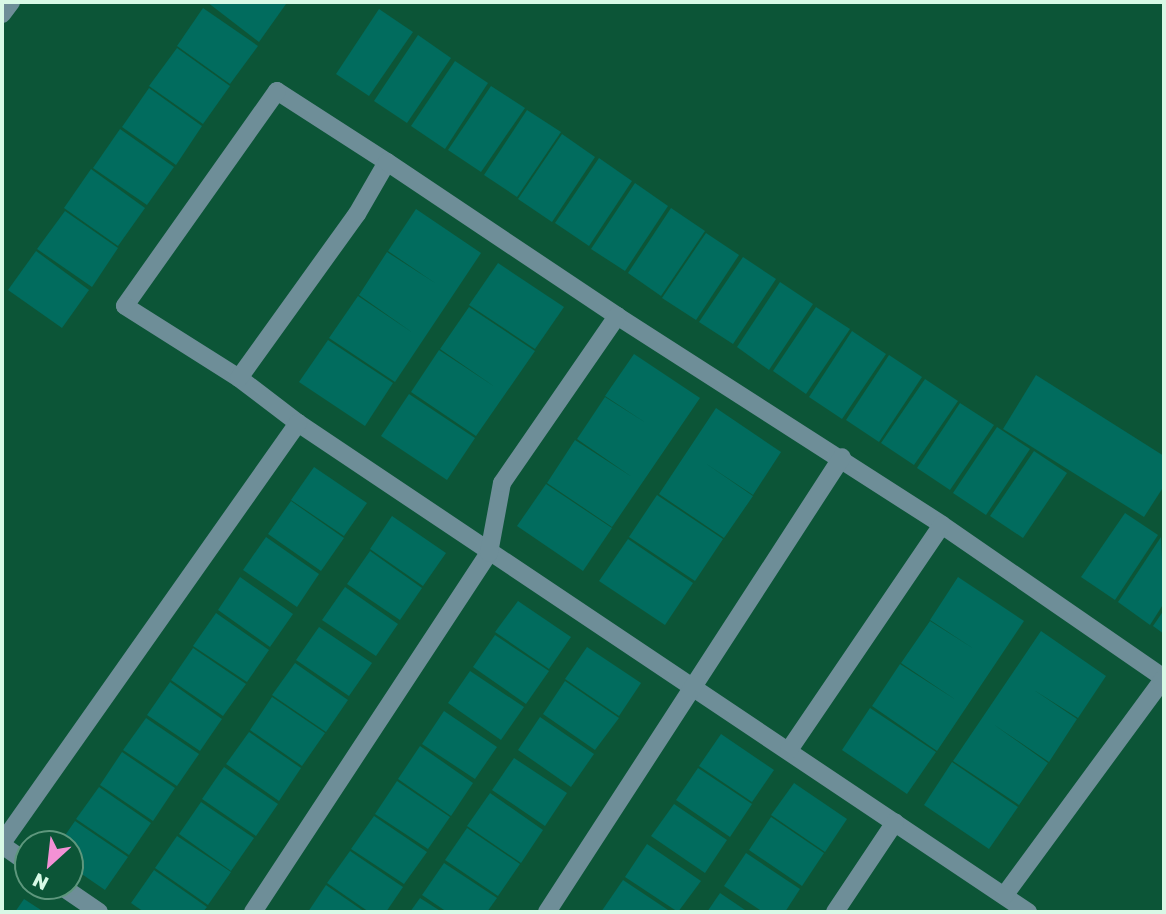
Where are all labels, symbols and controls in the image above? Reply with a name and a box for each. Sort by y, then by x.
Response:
north arrow [14,830,84,900]
text: N [28,869,52,896]

